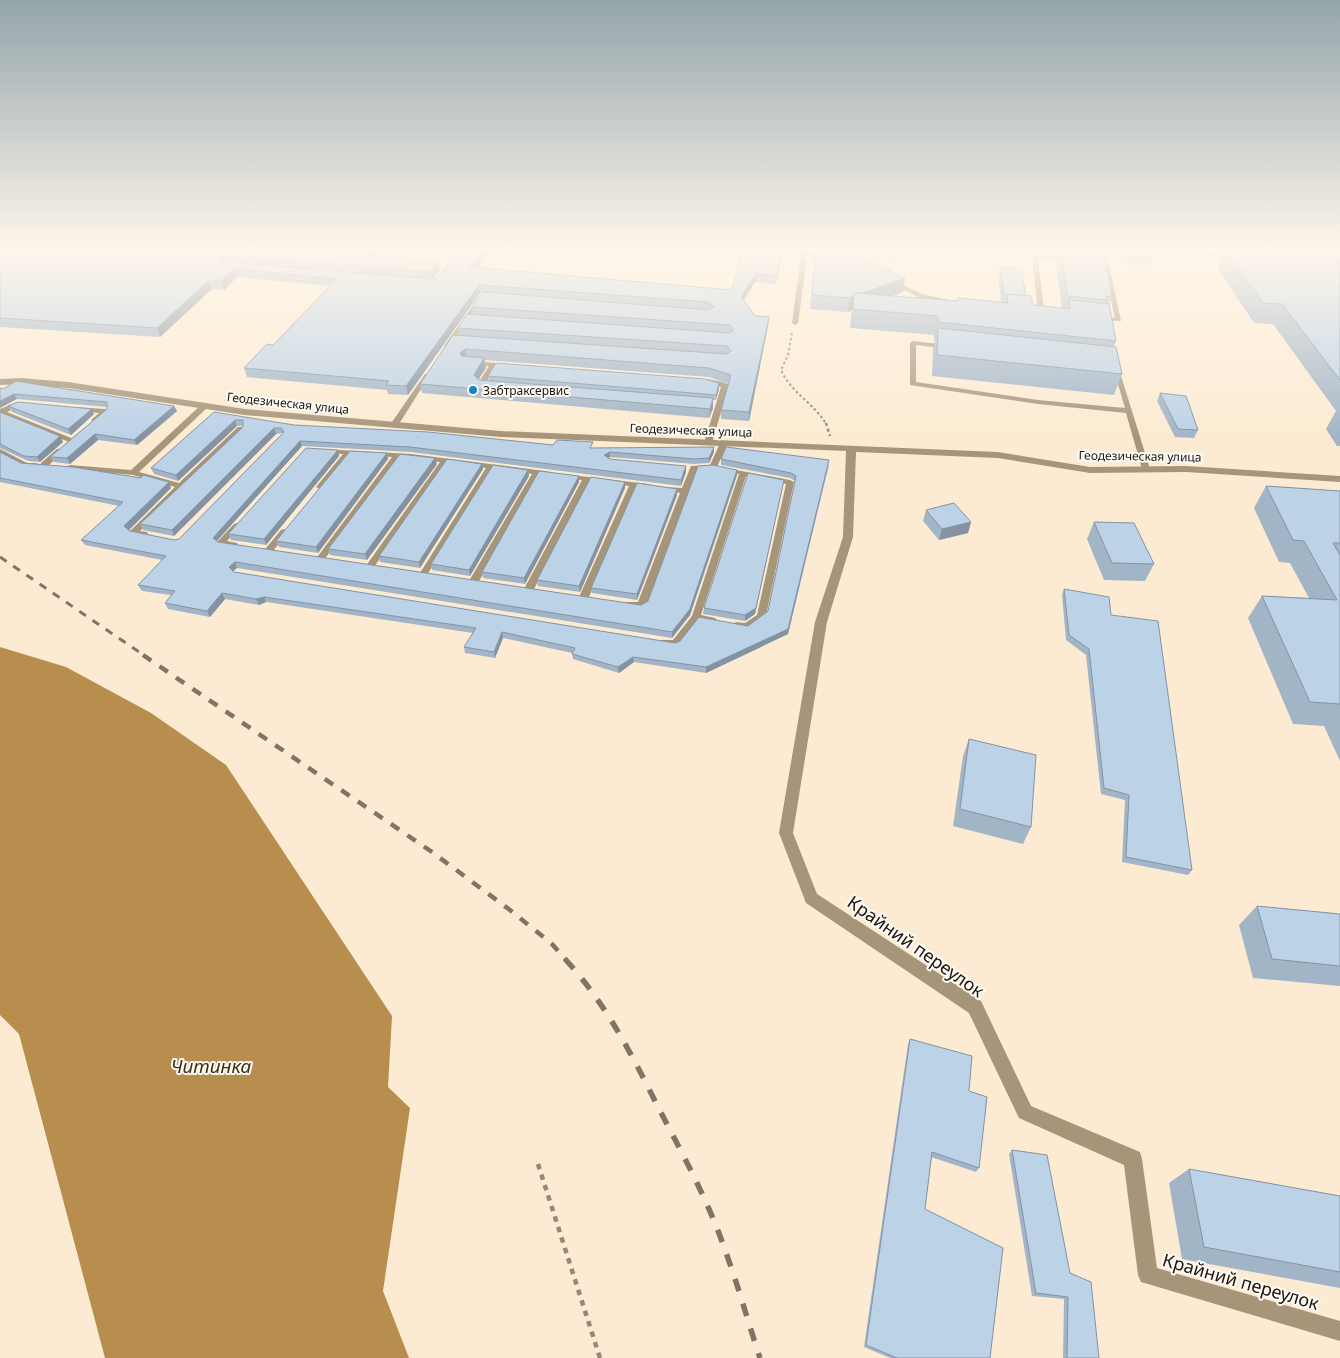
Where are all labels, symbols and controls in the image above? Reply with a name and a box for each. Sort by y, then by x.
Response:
place label: Забтраксервис [483,382,569,399]
marker: Забтраксервис [467,384,479,396]
street label: Геодезическая улица [226,388,350,418]
street label: Геодезическая улица [629,419,753,441]
street label: Геодезическая улица [1078,446,1202,466]
street label: Крайний переулок [843,890,989,1002]
water label: Читинка [171,1053,252,1079]
street label: Крайний переулок [1160,1247,1322,1315]

